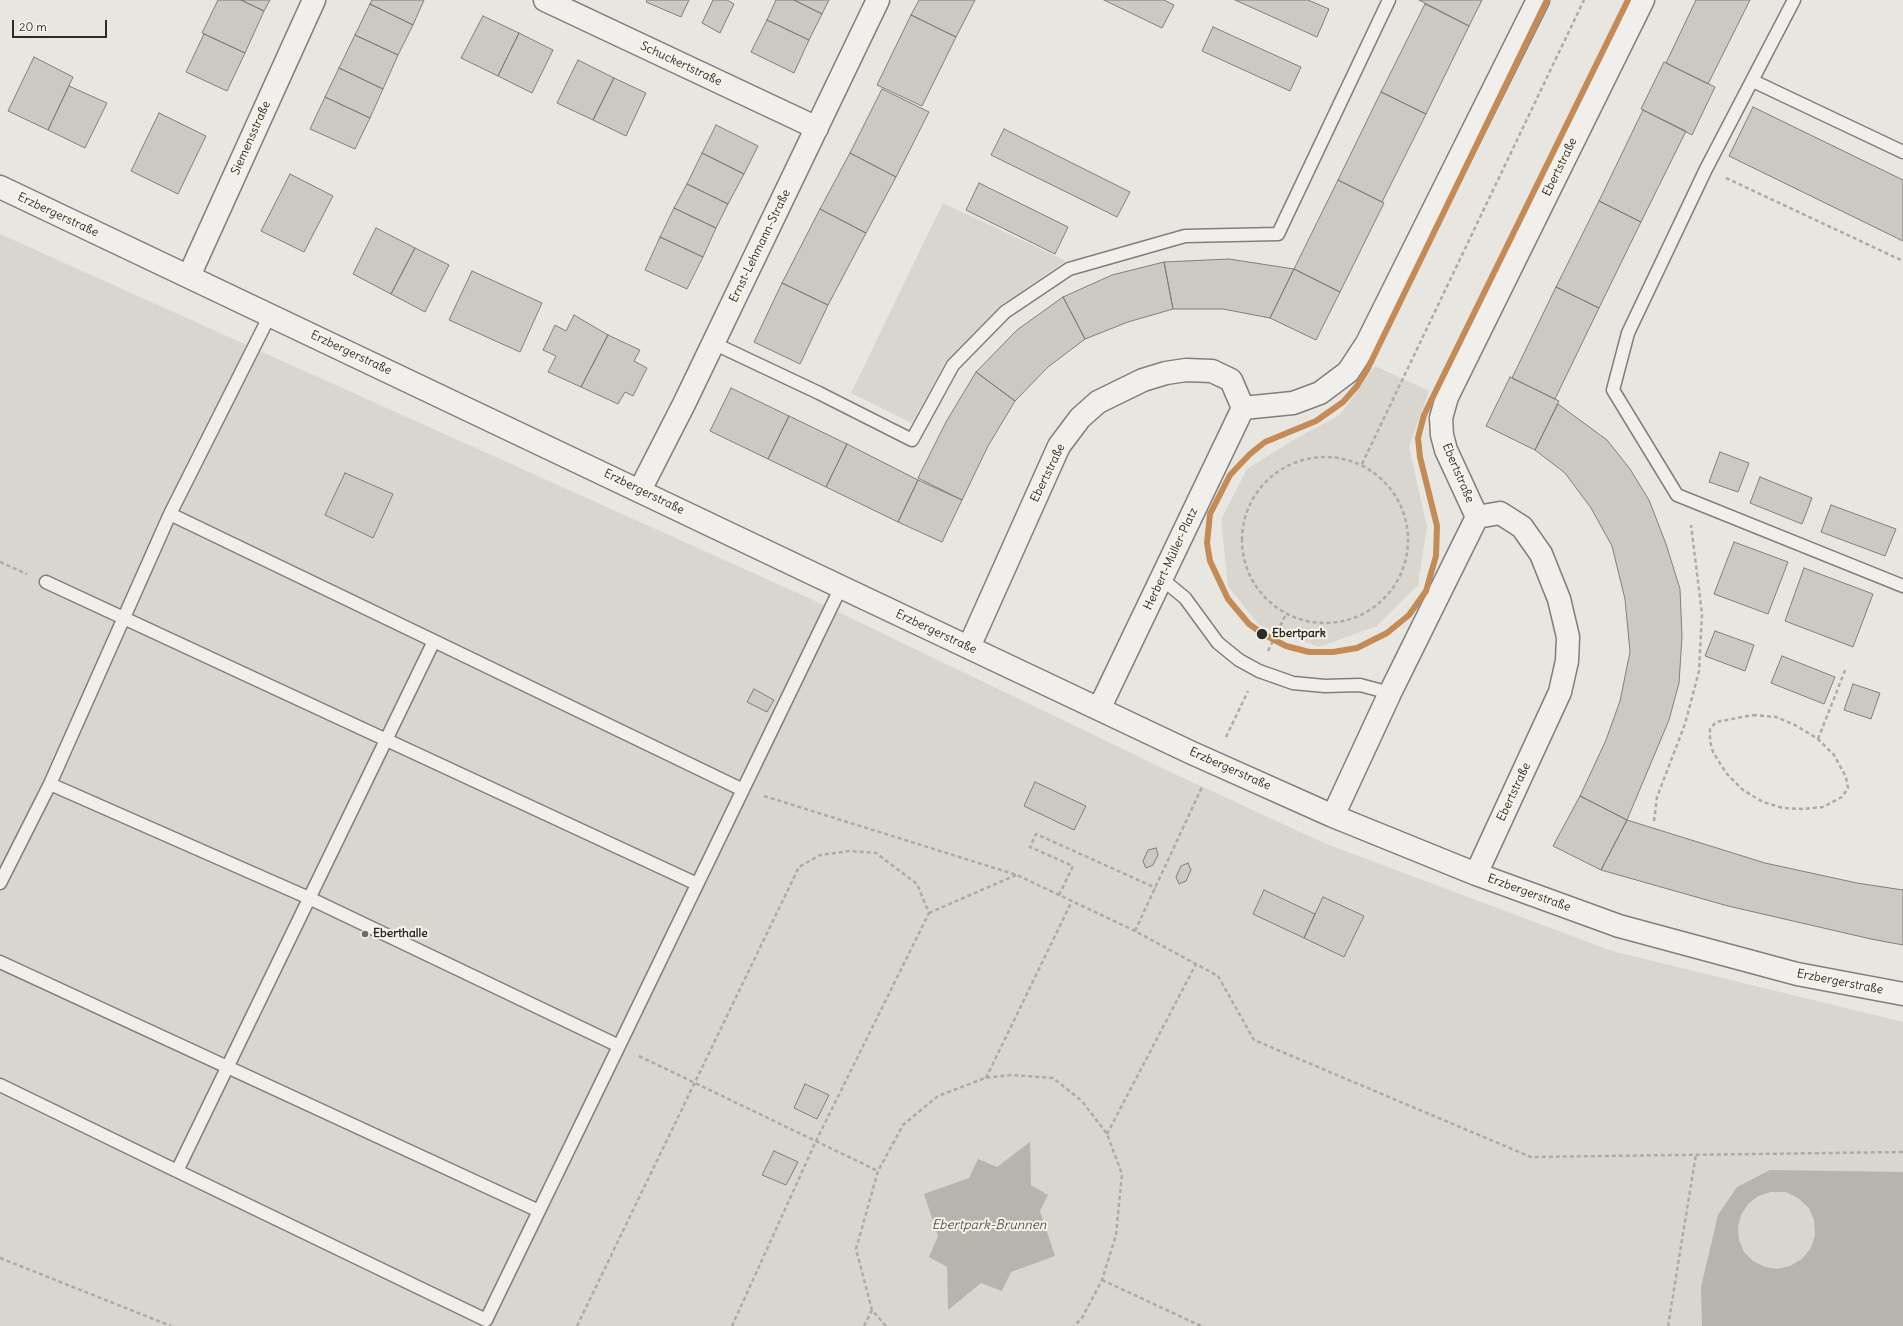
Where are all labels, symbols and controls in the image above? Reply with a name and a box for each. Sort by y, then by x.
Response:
scale bar [14,12,109,38]
text: 20 m [19,19,47,34]
street label: Schuckertstraße [638,39,724,89]
street label: Siemensstraße [228,99,274,177]
street label: Ebertstraße [1540,135,1580,199]
street label: Ernst-Lehmann-Straße [726,187,794,305]
street label: Erzbergerstraße [15,190,101,240]
street label: Erzbergerstraße [308,328,394,378]
street label: Ebertstraße [1028,441,1068,505]
street label: Ebertstraße [1439,441,1477,505]
street label: Erzbergerstraße [601,466,687,518]
street label: Herbert-Müller-Platz [1141,506,1201,612]
street label: Erzbergerstraße [893,607,979,657]
marker: Ebertpark [1255,627,1269,641]
place label: Ebertpark [1272,627,1326,641]
street label: Erzbergerstraße [1187,745,1273,793]
street label: Ebertstraße [1494,760,1534,824]
street label: Erzbergerstraße [1485,871,1573,915]
place label: Eberthalle [373,927,428,941]
marker: Eberthalle [360,929,370,939]
street label: Erzbergerstraße [1796,967,1884,997]
water label: Ebertpark-Brunnen [932,1217,1046,1233]

